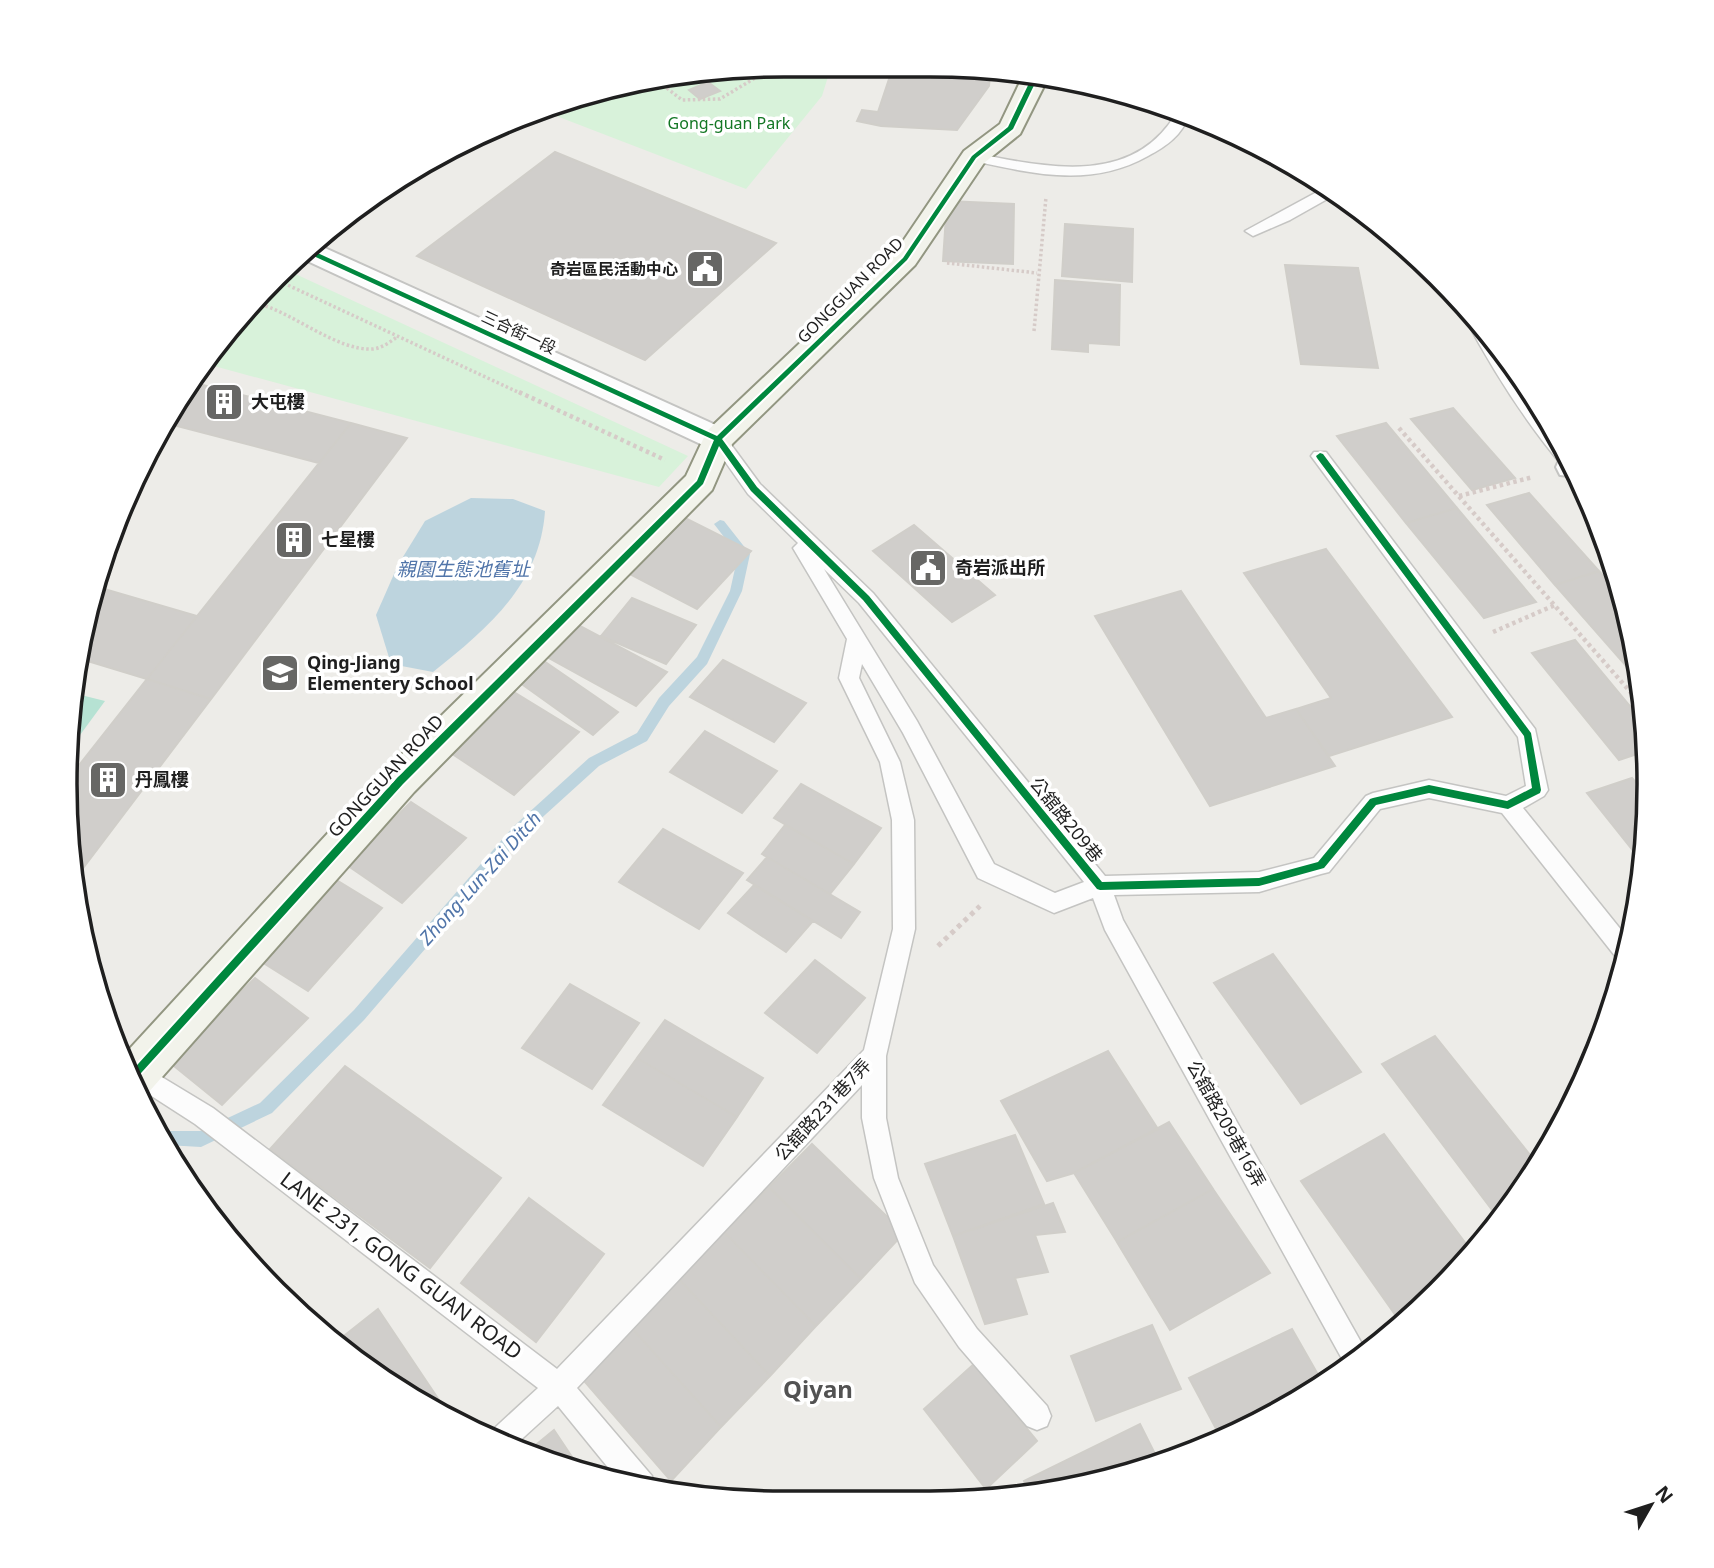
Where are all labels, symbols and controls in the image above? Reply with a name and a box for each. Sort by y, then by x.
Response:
park label: Gong-guan Park [668,112,791,134]
street label: GONGGUAN ROAD [792,232,908,348]
public building icon: 奇岩區民活動中心 [684,248,726,290]
place label: 奇岩區民活動中心 [550,258,678,280]
street label: 三合街一段 [478,305,560,359]
building icon: 大屯樓 [203,381,245,423]
place label: 大屯樓 [251,389,305,413]
building icon: 七星樓 [273,519,315,561]
place label: 七星樓 [321,527,375,551]
public building icon: 奇岩派出所 [907,547,949,589]
place label: 奇岩派出所 [955,555,1045,579]
water label: 親園生態池舊址 [396,556,531,582]
place label: Qing-Jiang Elementery School [307,650,474,695]
school or university icon: Qing-Jiang Elementery School [259,652,301,694]
street label: GONGGUAN ROAD [322,709,448,842]
building icon: 丹鳳樓 [87,759,129,801]
place label: 丹鳳樓 [135,767,189,791]
street label: 公舘路209巷 [1025,772,1108,867]
water label: Zhong-Lun-Zai Ditch [412,806,547,951]
street label: 公舘路231巷7弄 [769,1053,876,1165]
street label: 公舘路209巷16弄 [1182,1056,1272,1191]
street label: LANE 231, GONG GUAN ROAD [275,1165,528,1365]
district label: Qiyan [783,1372,853,1405]
north arrow [1616,1470,1686,1540]
text: N [1649,1480,1679,1508]

